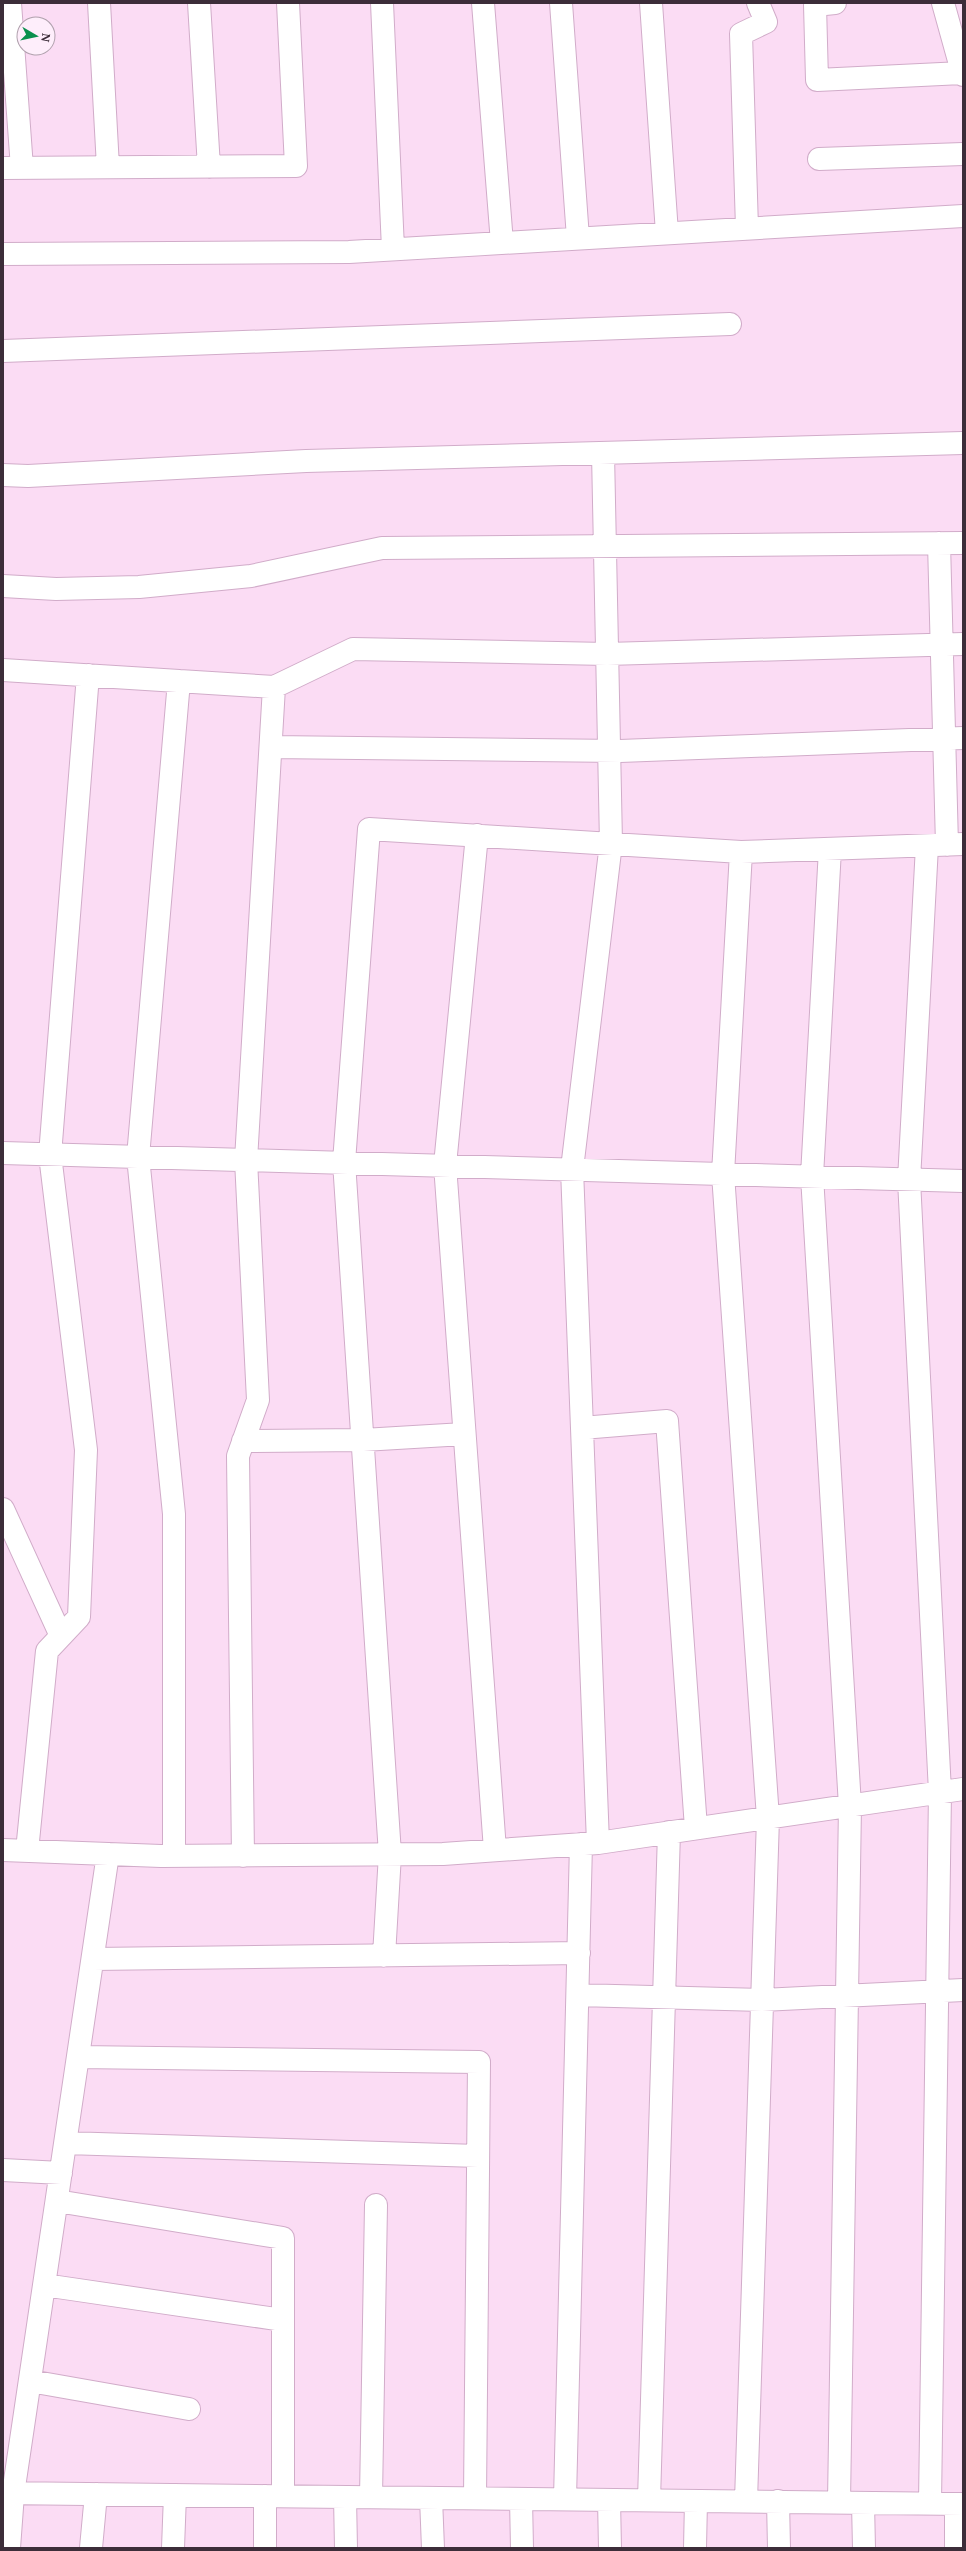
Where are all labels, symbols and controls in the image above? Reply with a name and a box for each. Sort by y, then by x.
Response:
north arrow [16,16,56,56]
text: N [38,32,54,43]

